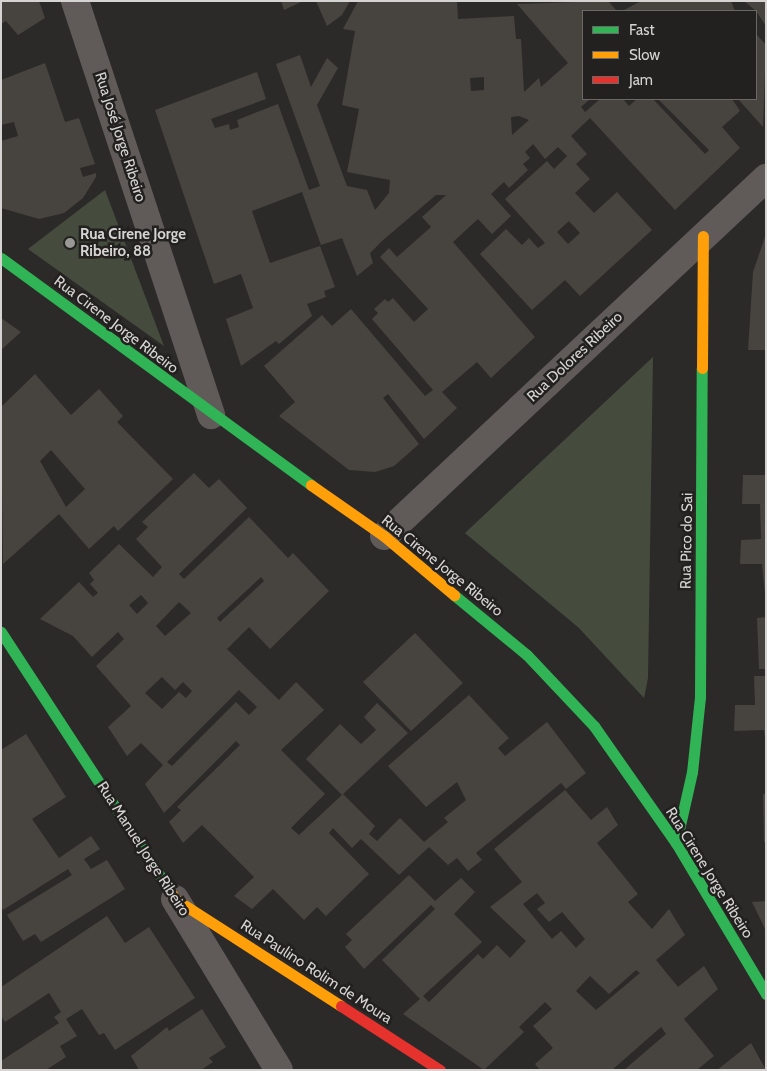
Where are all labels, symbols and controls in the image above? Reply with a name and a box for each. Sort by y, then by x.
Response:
legend [582,10,757,100]
text: Fast [629,21,654,39]
text: Slow [629,46,660,64]
street label: Rua José Jorge Ribeiro [90,70,150,204]
text: Jam [629,71,653,89]
place label: Rua Cirene Jorge Ribeiro, 88 [80,225,186,260]
marker: Rua Cirene Jorge Ribeiro, 88 [64,237,76,249]
street label: Rua Cirene Jorge Ribeiro [50,272,182,378]
street label: Rua Dolores Ribeiro [524,308,626,406]
street label: Rua Pico do Sai [677,493,697,589]
street label: Rua Cirene Jorge Ribeiro [378,511,506,621]
street label: Rua Manuel Jorge Ribeiro [93,778,193,920]
street label: Rua Cirene Jorge Ribeiro [661,804,757,942]
street label: Rua Paulino Rolim de Moura [237,916,395,1028]

